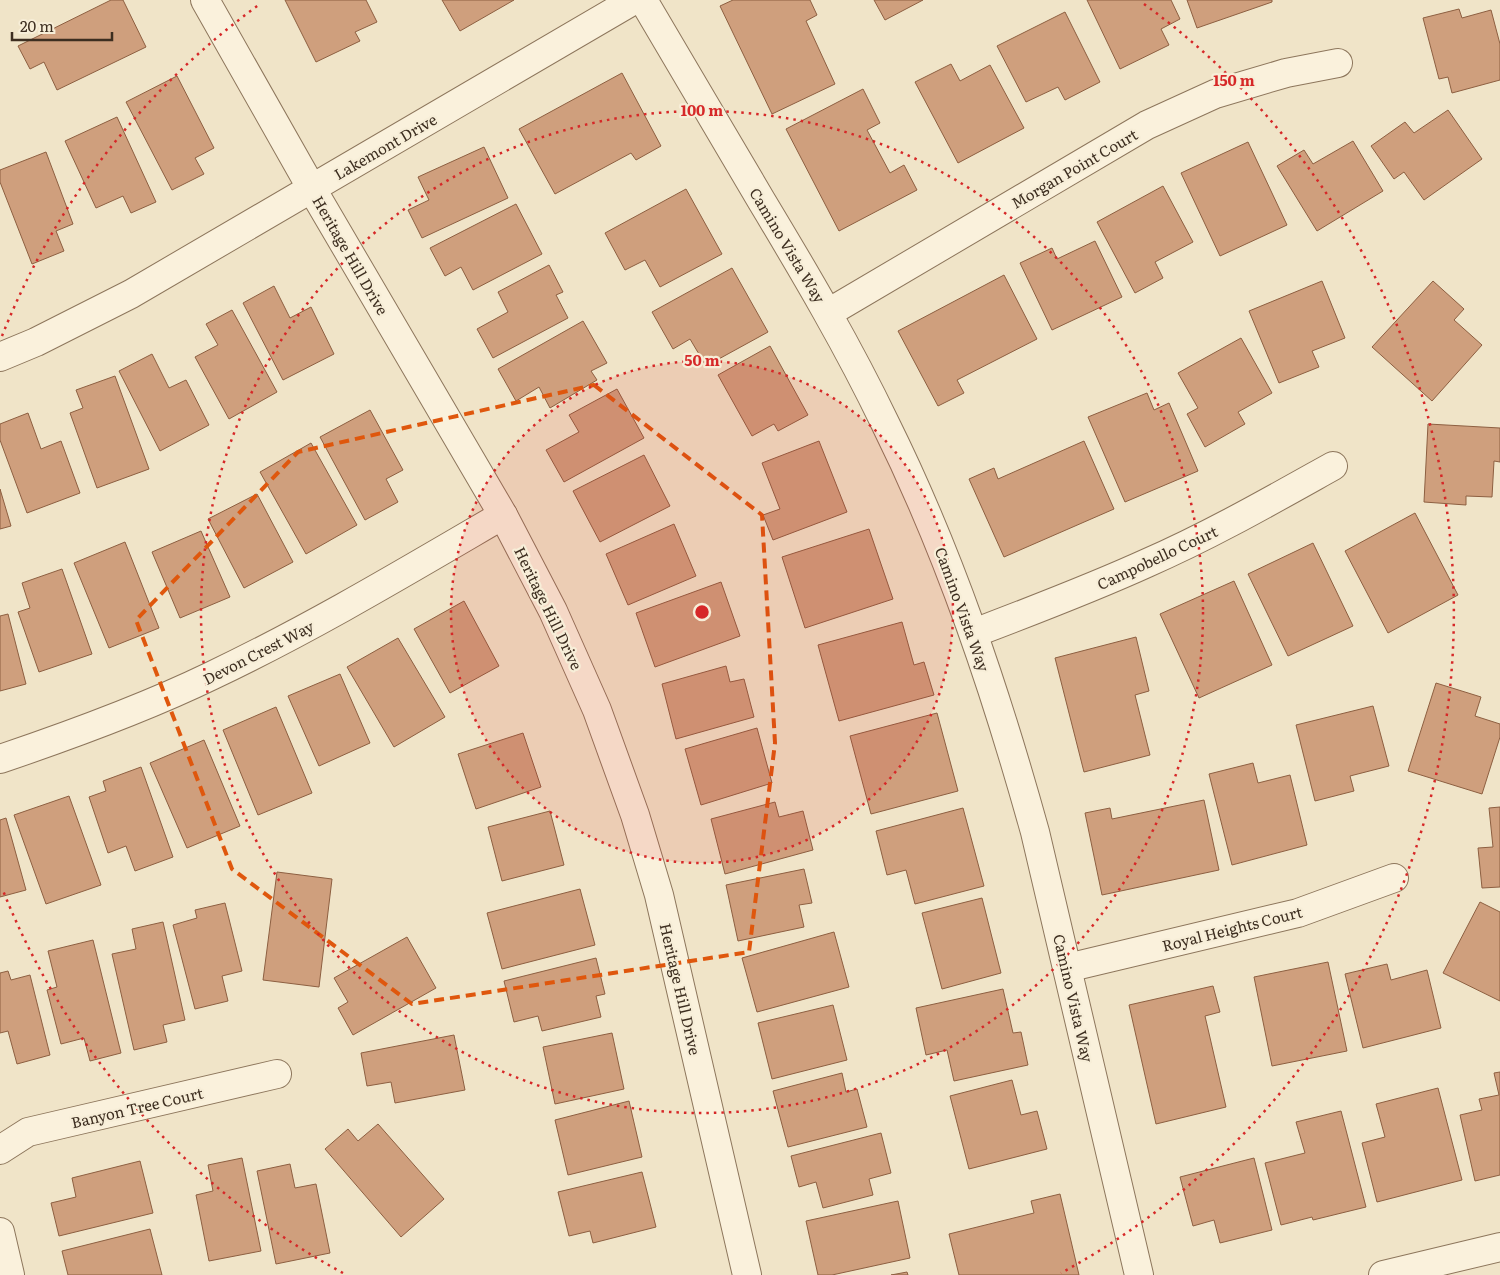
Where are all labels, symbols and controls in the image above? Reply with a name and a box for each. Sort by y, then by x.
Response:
scale bar [12,10,112,42]
text: 20 m [20,14,54,37]
text: 150 m [1213,68,1255,91]
text: 100 m [681,98,723,121]
street label: Lakemont Drive [329,107,441,185]
street label: Morgan Point Court [1006,122,1142,214]
street label: Camino Vista Way [744,183,832,307]
street label: Heritage Hill Drive [307,191,395,319]
text: 50 m [684,348,720,371]
street label: Campobello Court [1093,519,1221,595]
street label: Heritage Hill Drive [509,542,589,674]
street label: Camino Vista Way [930,544,996,675]
centre of rings [693,603,711,621]
street label: Devon Crest Way [198,614,318,690]
street label: Royal Heights Court [1159,899,1305,957]
street label: Heritage Hill Drive [655,921,707,1057]
street label: Camino Vista Way [1048,932,1100,1065]
street label: Banyon Tree Court [69,1081,205,1133]

